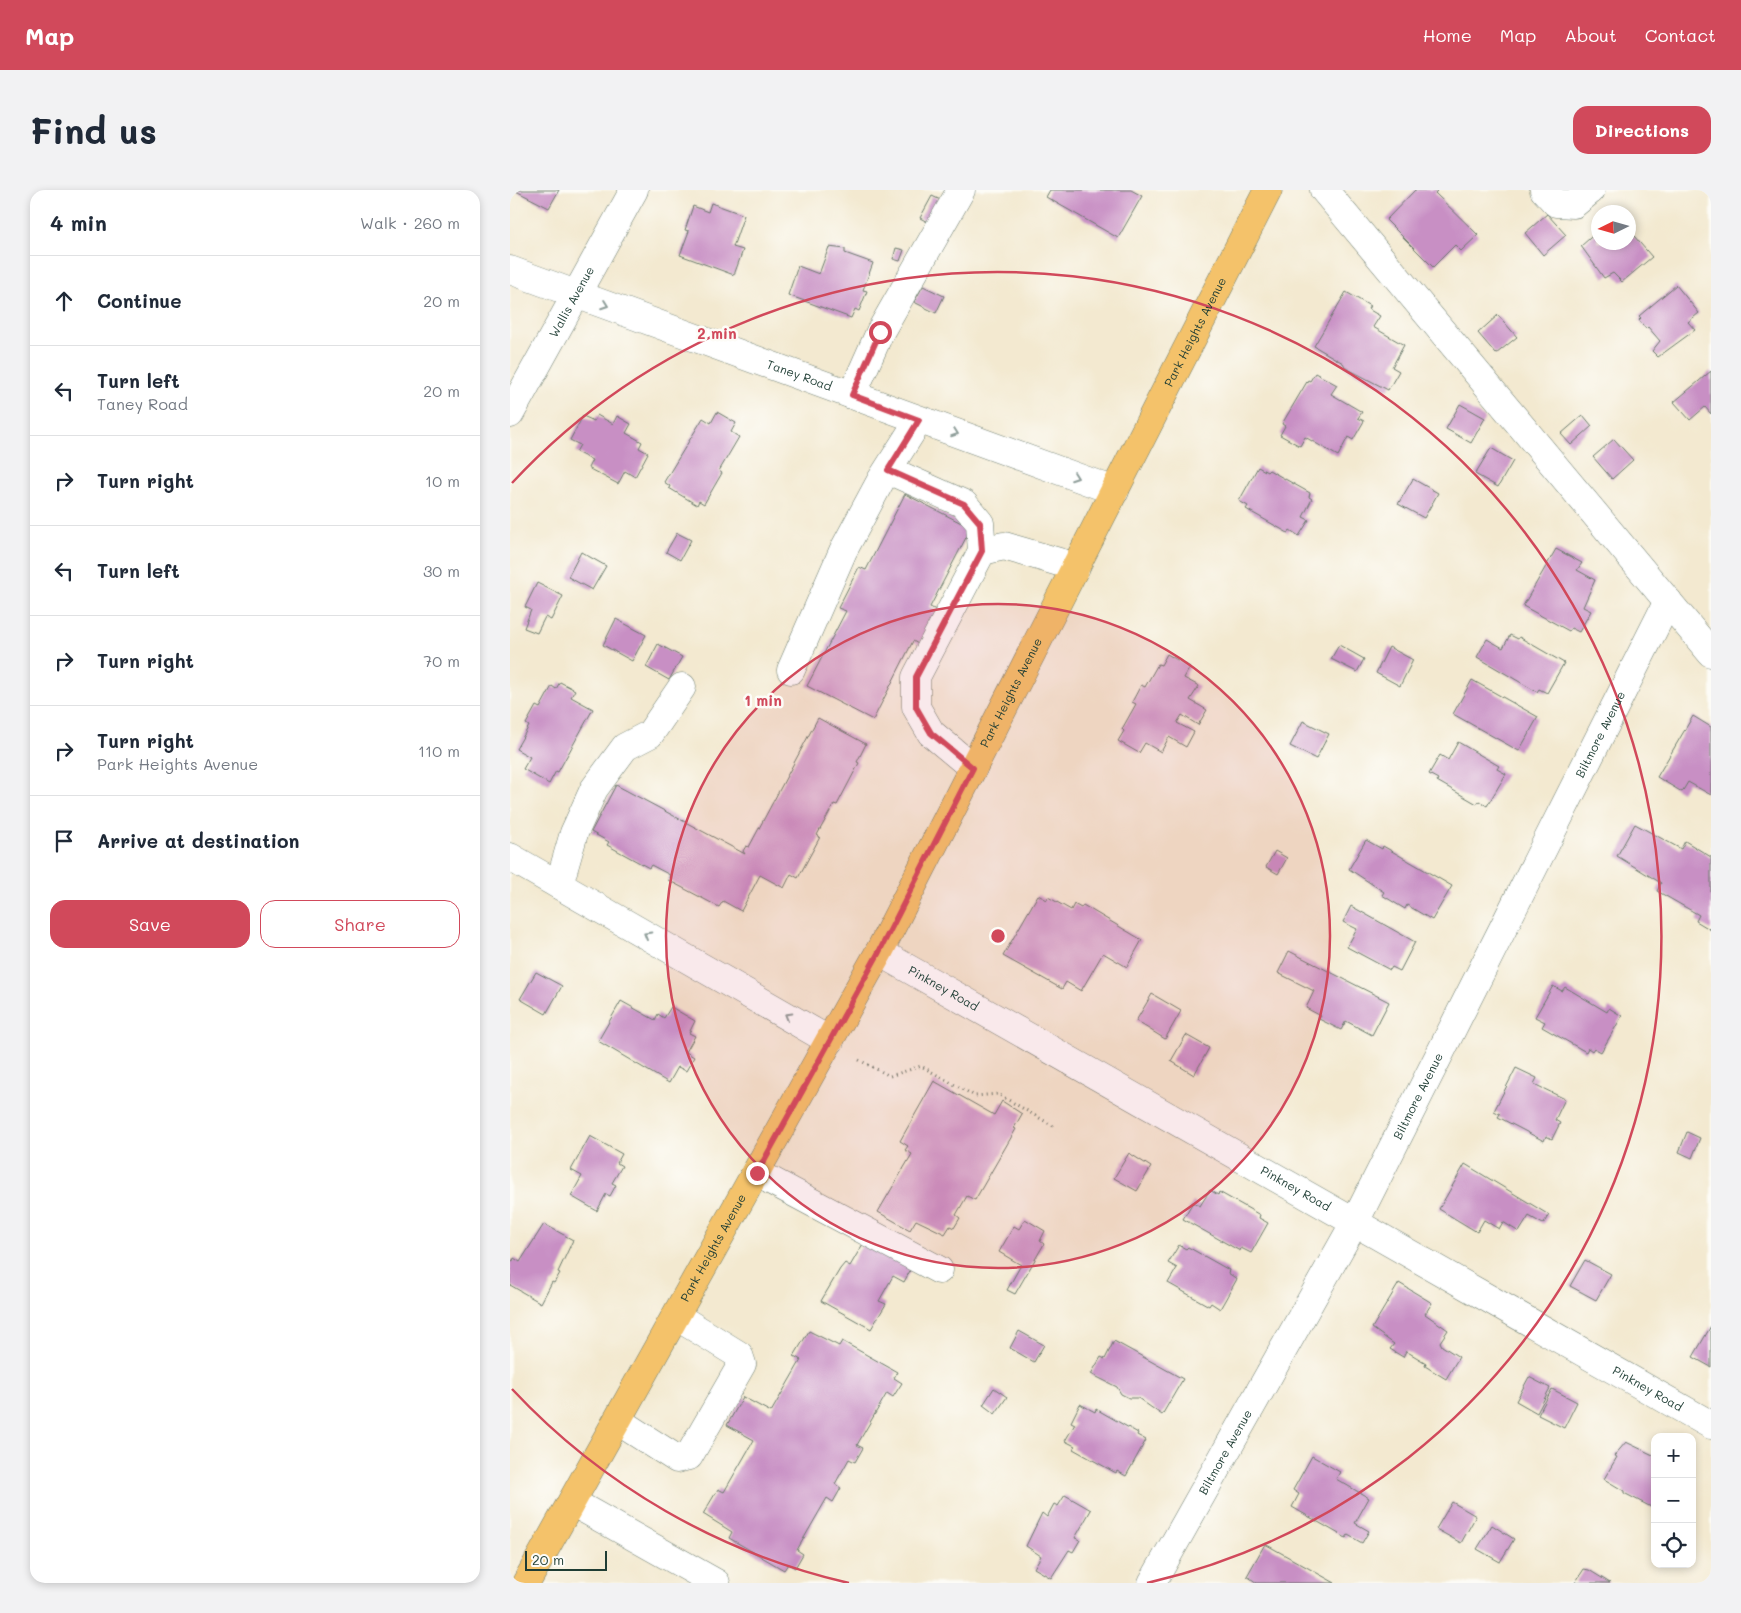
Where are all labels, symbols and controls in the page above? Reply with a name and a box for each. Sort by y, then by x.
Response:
text: Map [25,20,74,51]
text: Home [1423,23,1472,47]
text: Map [1500,23,1536,47]
text: About [1564,23,1617,47]
text: Contact [1645,23,1716,47]
button: Directions [1573,106,1711,154]
text: Find us [30,107,157,153]
north arrow [1591,205,1636,250]
text: 4 min [50,209,107,236]
text: Walk · 260 m [360,212,460,233]
street label: Wallis Avenue [545,263,597,340]
street label: Park Heights Avenue [1160,274,1229,389]
icon: ahead [50,287,78,315]
text: Continue [97,288,182,313]
text: 20 m [423,290,460,311]
one-way arrow [600,299,609,309]
route start [869,321,892,344]
text: 2 min [697,323,737,343]
street label: Taney Road [765,356,835,394]
text: Turn left [97,368,180,393]
icon: left [50,377,78,405]
text: 20 m [423,380,460,401]
text: Taney Road [97,393,188,414]
one-way arrow [950,427,959,437]
icon: right [50,467,78,495]
text: Turn right [97,468,194,493]
text: 10 m [425,470,460,491]
one-way arrow [1070,471,1079,481]
icon: left [50,557,78,585]
text: Turn left [97,558,180,583]
text: 30 m [423,560,460,581]
street label: Park Heights Avenue [976,635,1045,750]
icon: right [50,647,78,675]
text: Turn right [97,648,194,673]
text: 70 m [423,650,460,671]
street label: Biltmore Avenue [1571,688,1628,780]
text: 1 min [744,690,782,710]
text: Turn right [97,728,194,753]
icon: right [50,737,78,765]
text: 110 m [418,740,460,761]
text: Park Heights Avenue [97,753,258,774]
icon: arrive [50,827,78,855]
text: Arrive at destination [97,828,300,853]
button: Save [50,900,250,948]
button: Share [260,900,460,948]
centre of rings [989,927,1007,945]
one-way arrow [643,932,652,942]
street label: Pinkney Road [906,961,982,1014]
one-way arrow [784,1013,793,1023]
street label: Biltmore Avenue [1389,1050,1446,1142]
route end [746,1162,769,1185]
street label: Pinkney Road [1258,1162,1334,1214]
street label: Park Heights Avenue [676,1191,749,1304]
street label: Pinkney Road [1610,1362,1686,1414]
street label: Biltmore Avenue [1194,1406,1255,1497]
map controls [1651,1433,1696,1568]
button: + [1651,1433,1696,1478]
button: − [1651,1478,1696,1523]
button: locate [1651,1523,1696,1568]
scale bar [525,1548,608,1571]
text: 20 m [532,1550,564,1569]

